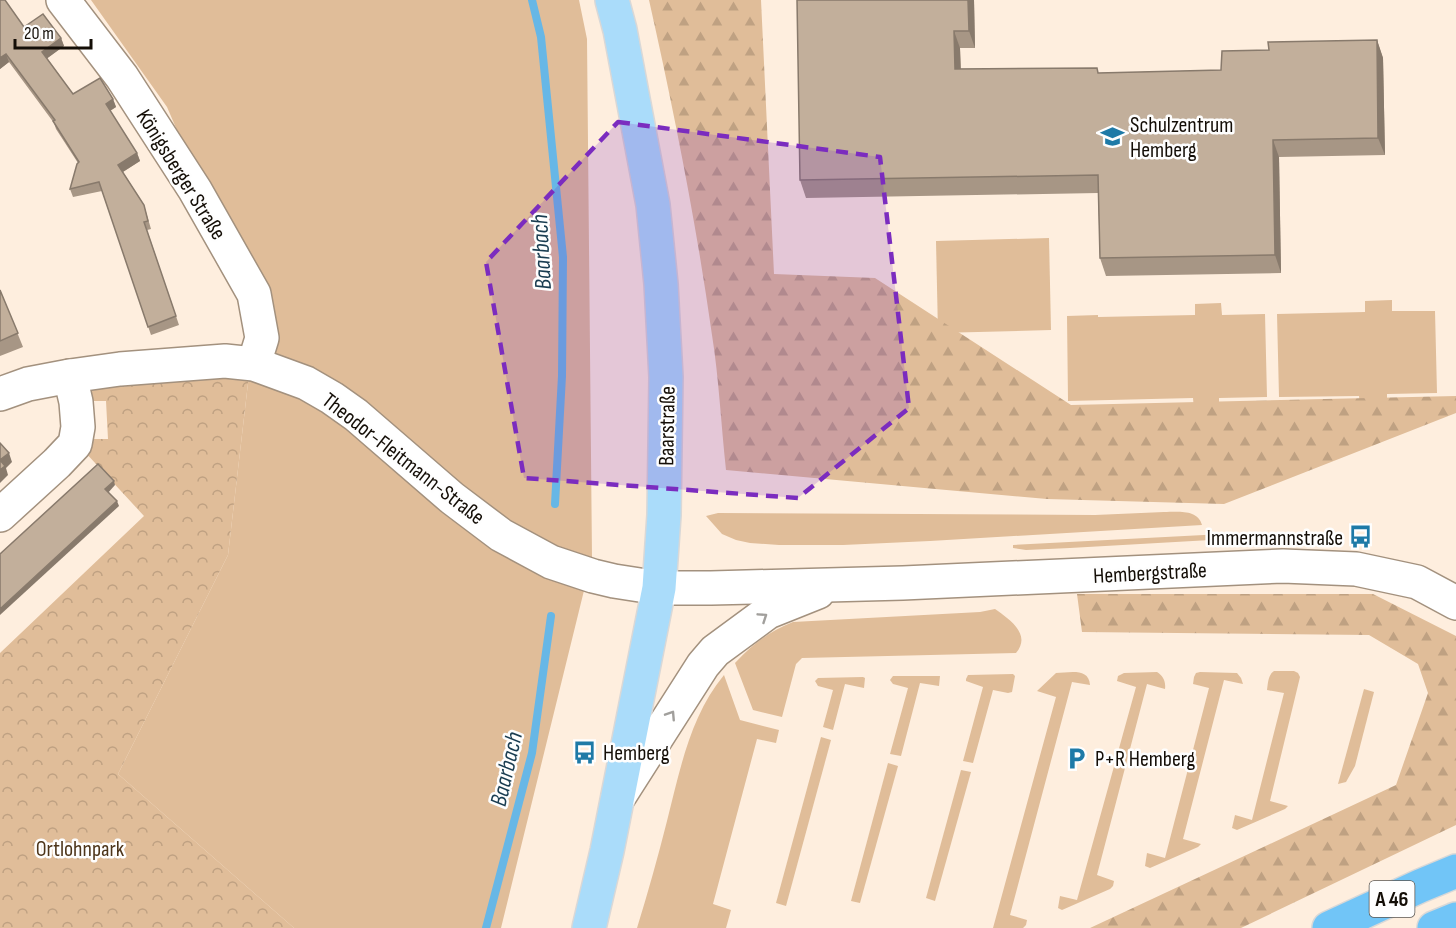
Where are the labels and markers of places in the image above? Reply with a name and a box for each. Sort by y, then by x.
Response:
place label: Schulzentrum Hemberg [1130,112,1233,164]
school or university icon: Schulzentrum Hemberg [1099,124,1125,150]
bus stop icon: Immermannstraße [1348,524,1374,550]
place label: Immermannstraße [1207,525,1343,552]
bus stop icon: Hemberg [572,739,598,765]
place label: Hemberg [603,740,670,767]
parking icon: P+R Hemberg [1064,745,1090,771]
place label: P+R Hemberg [1095,746,1196,773]

